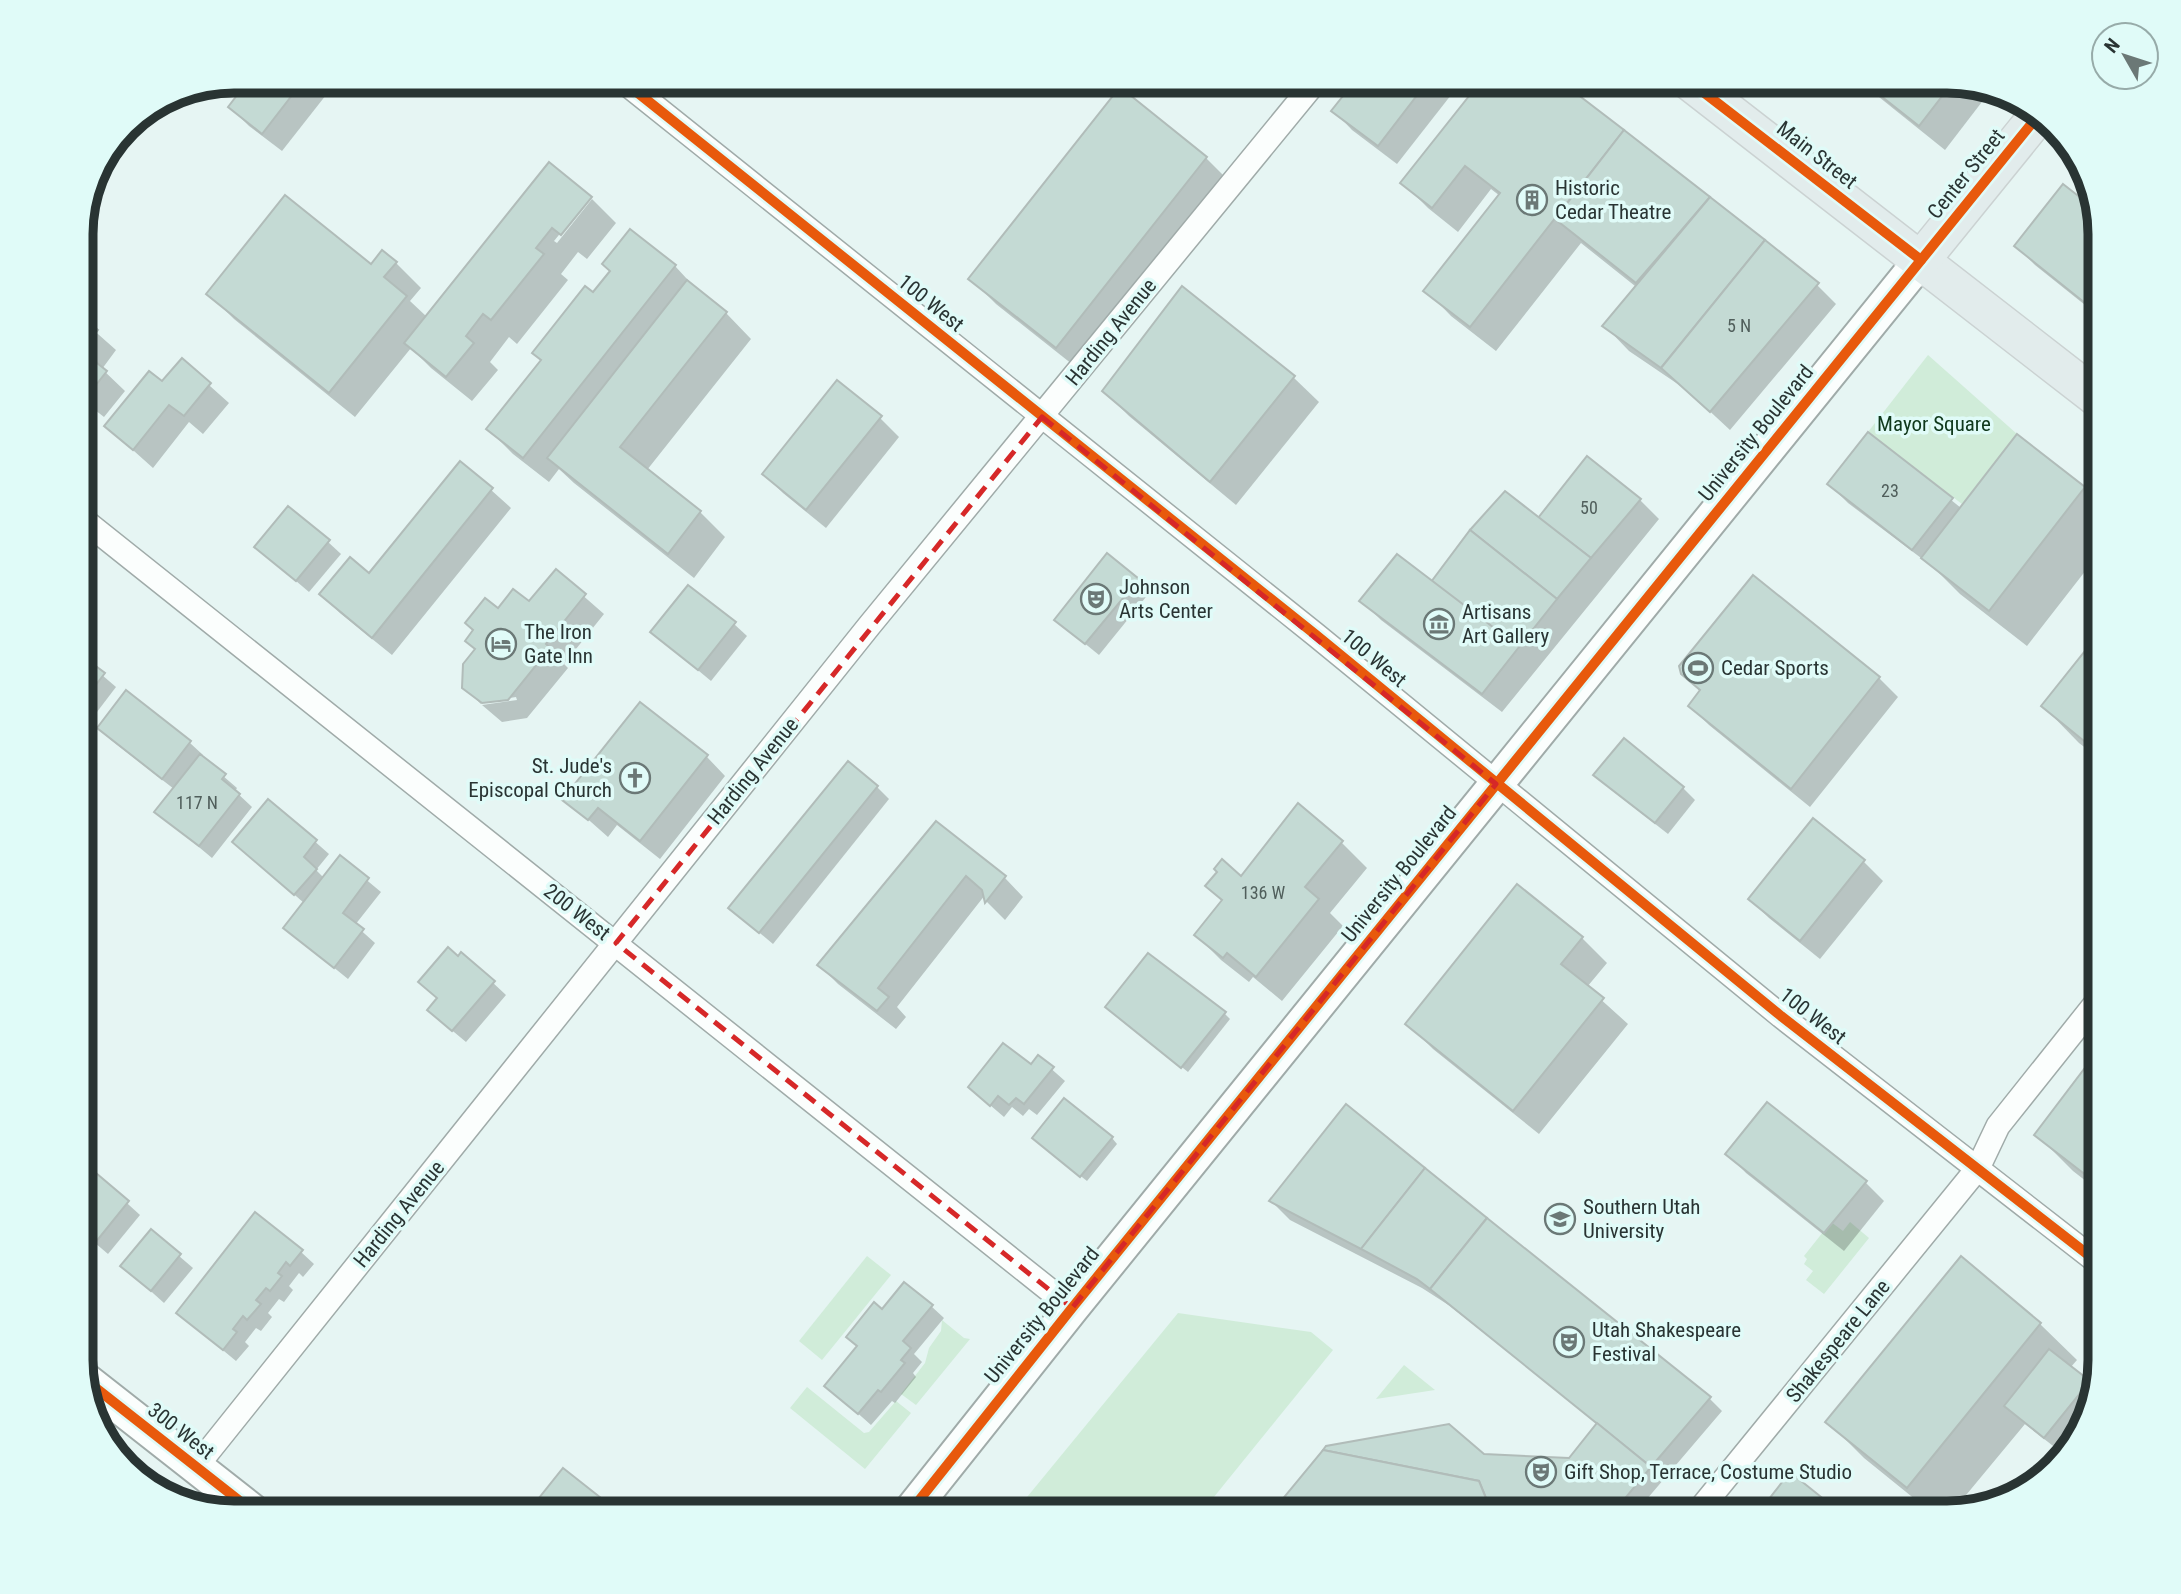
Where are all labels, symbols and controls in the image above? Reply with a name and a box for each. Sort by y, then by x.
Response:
north arrow [2090,21,2160,91]
text: N [2100,34,2125,57]
street label: Main Street [1772,116,1862,194]
street label: Center Street [1923,124,2009,224]
place label: Historic Cedar Theatre [1555,176,1671,224]
building icon: Historic Cedar Theatre [1515,183,1549,217]
street label: 100 West [893,269,969,337]
street label: Harding Avenue [1061,274,1161,390]
house number: 5 N [1727,315,1751,336]
street label: University Boulevard [1694,360,1818,506]
park label: Mayor Square [1877,412,1991,436]
house number: 23 [1881,480,1899,501]
house number: 50 [1580,497,1598,518]
place label: Johnson Arts Center [1119,575,1213,623]
theatre icon: Johnson Arts Center [1079,582,1113,616]
place label: Artisans Art Gallery [1462,600,1550,648]
museum icon: Artisans Art Gallery [1422,607,1456,641]
place label: The Iron Gate Inn [524,620,593,668]
street label: 100 West [1337,624,1411,692]
hotel icon: The Iron Gate Inn [484,627,518,661]
sports icon: Cedar Sports [1681,651,1715,685]
place label: Cedar Sports [1721,656,1829,680]
street label: Harding Avenue [703,713,803,829]
place label: St. Jude's Episcopal Church [468,754,612,802]
church icon: St. Jude's Episcopal Church [618,761,652,795]
house number: 117 N [176,792,218,813]
street label: University Boulevard [1337,801,1461,947]
street label: 200 West [539,879,615,945]
house number: 136 W [1241,882,1286,903]
street label: 100 West [1775,983,1851,1049]
street label: Harding Avenue [349,1156,449,1272]
place label: Southern Utah University [1583,1195,1700,1243]
school or university icon: Southern Utah University [1543,1202,1577,1236]
street label: University Boulevard [980,1242,1104,1388]
street label: Shakespeare Lane [1781,1275,1895,1407]
place label: Utah Shakespeare Festival [1592,1318,1741,1366]
theatre icon: Utah Shakespeare Festival [1552,1325,1586,1359]
street label: 300 West [143,1398,219,1464]
theatre icon: Gift Shop, Terrace, Costume Studio [1524,1455,1558,1489]
place label: Gift Shop, Terrace, Costume Studio [1564,1460,1852,1484]

